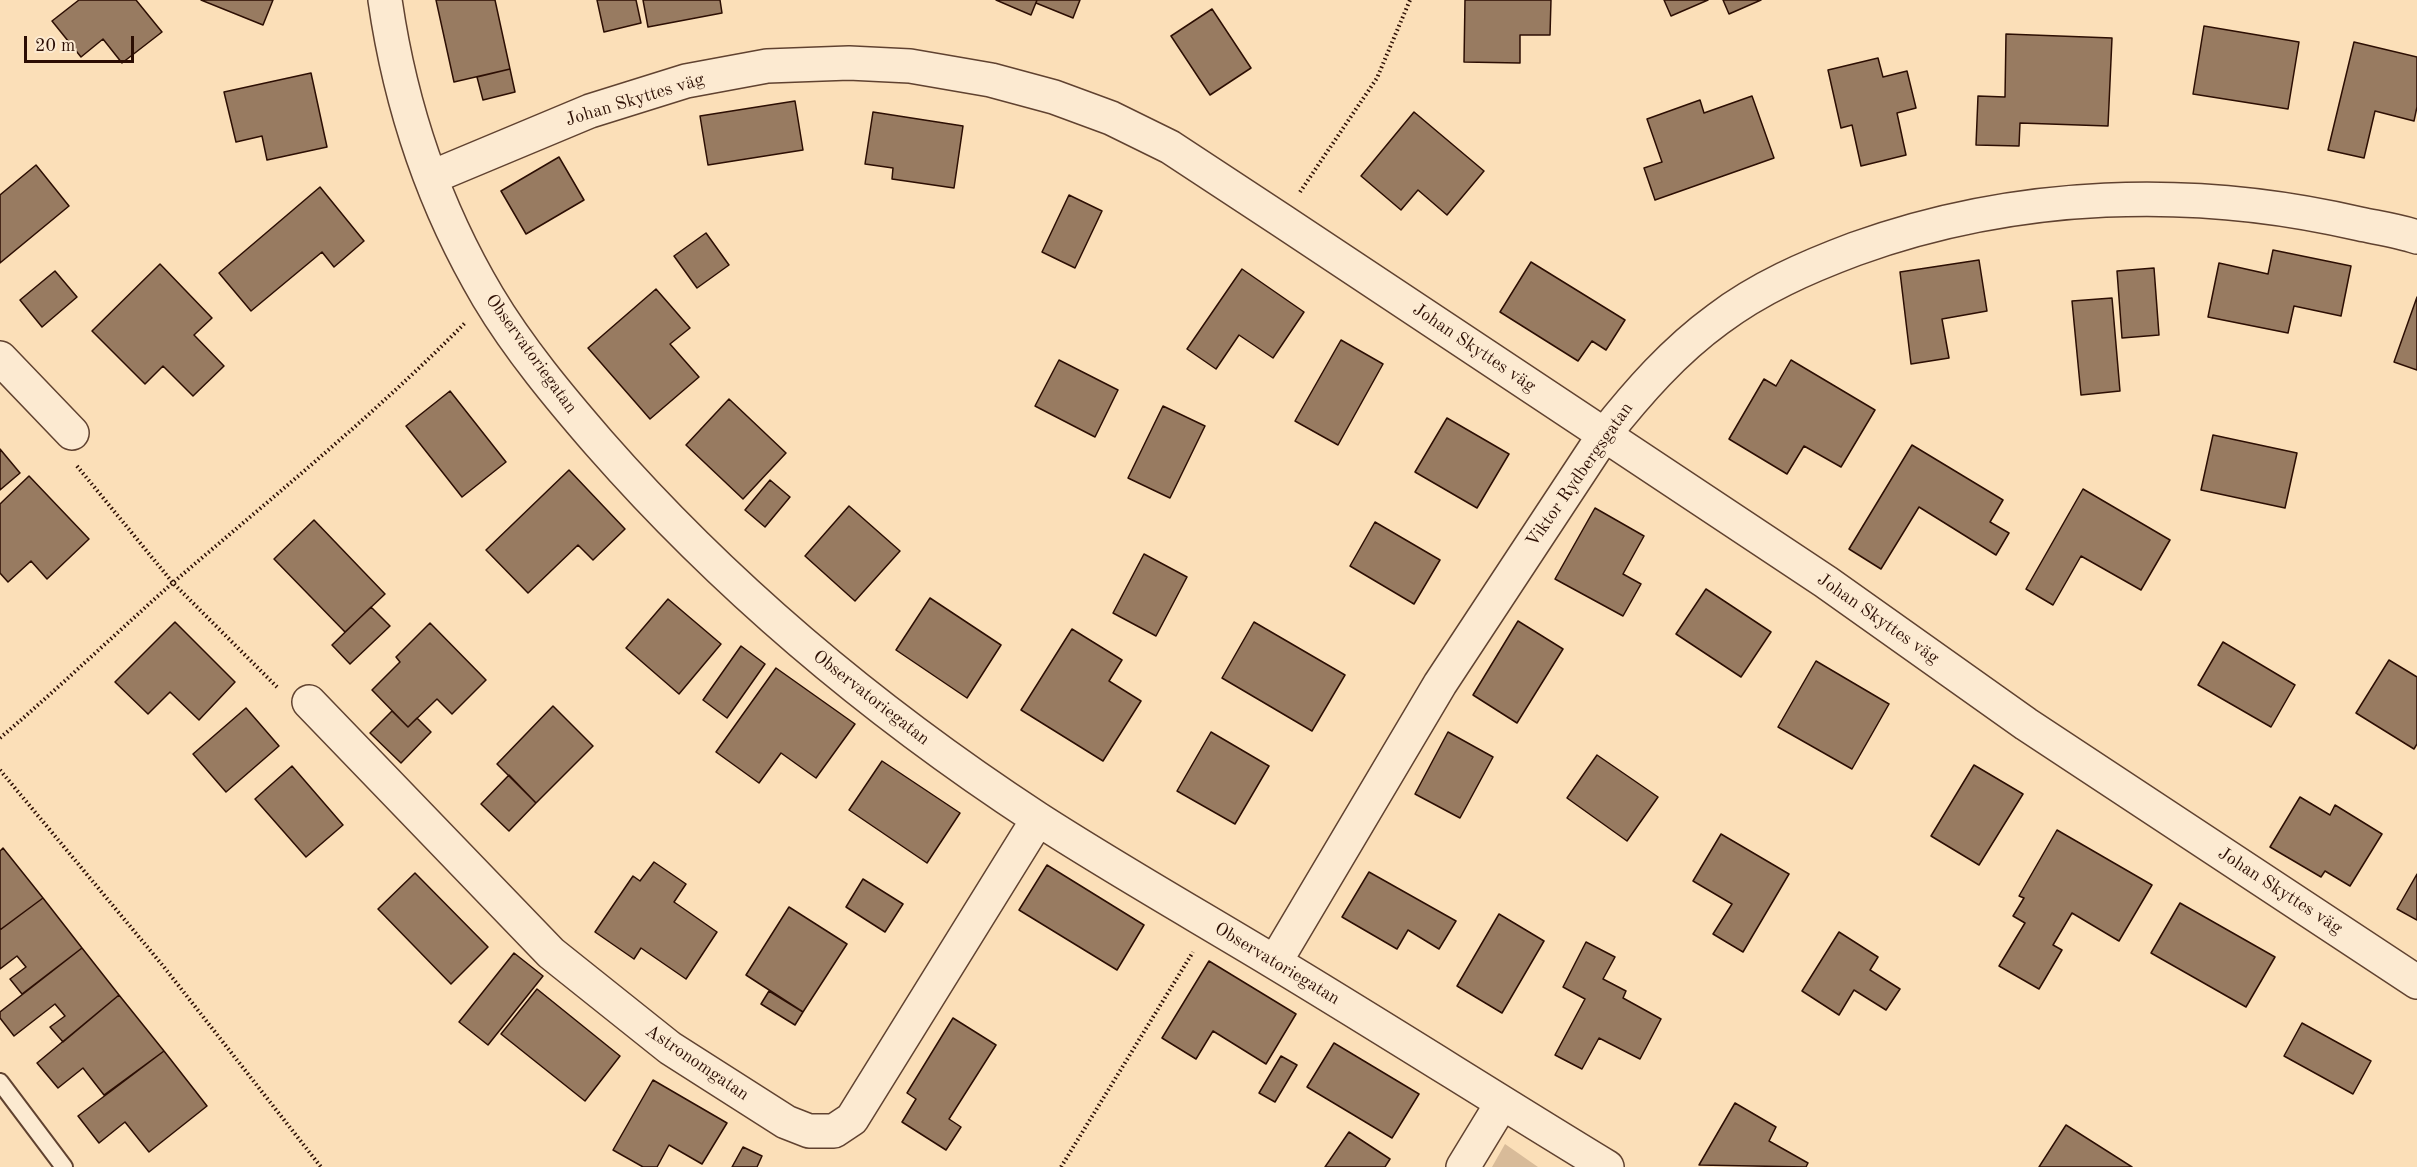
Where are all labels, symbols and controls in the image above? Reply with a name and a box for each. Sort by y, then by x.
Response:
scale bar [27,24,136,62]
text: 20 m [35,37,75,55]
street label: Johan Skyttes väg [563,69,707,131]
street label: Observatoriegatan [480,290,582,418]
street label: Johan Skyttes väg [1408,299,1540,397]
street label: Viktor Rydbergsgatan [1522,398,1638,552]
street label: Johan Skyttes väg [1813,569,1943,669]
street label: Observatoriegatan [808,646,934,750]
street label: Johan Skyttes väg [2214,843,2346,939]
street label: Observatoriegatan [1210,918,1344,1010]
street label: Astronomgatan [641,1020,753,1106]

